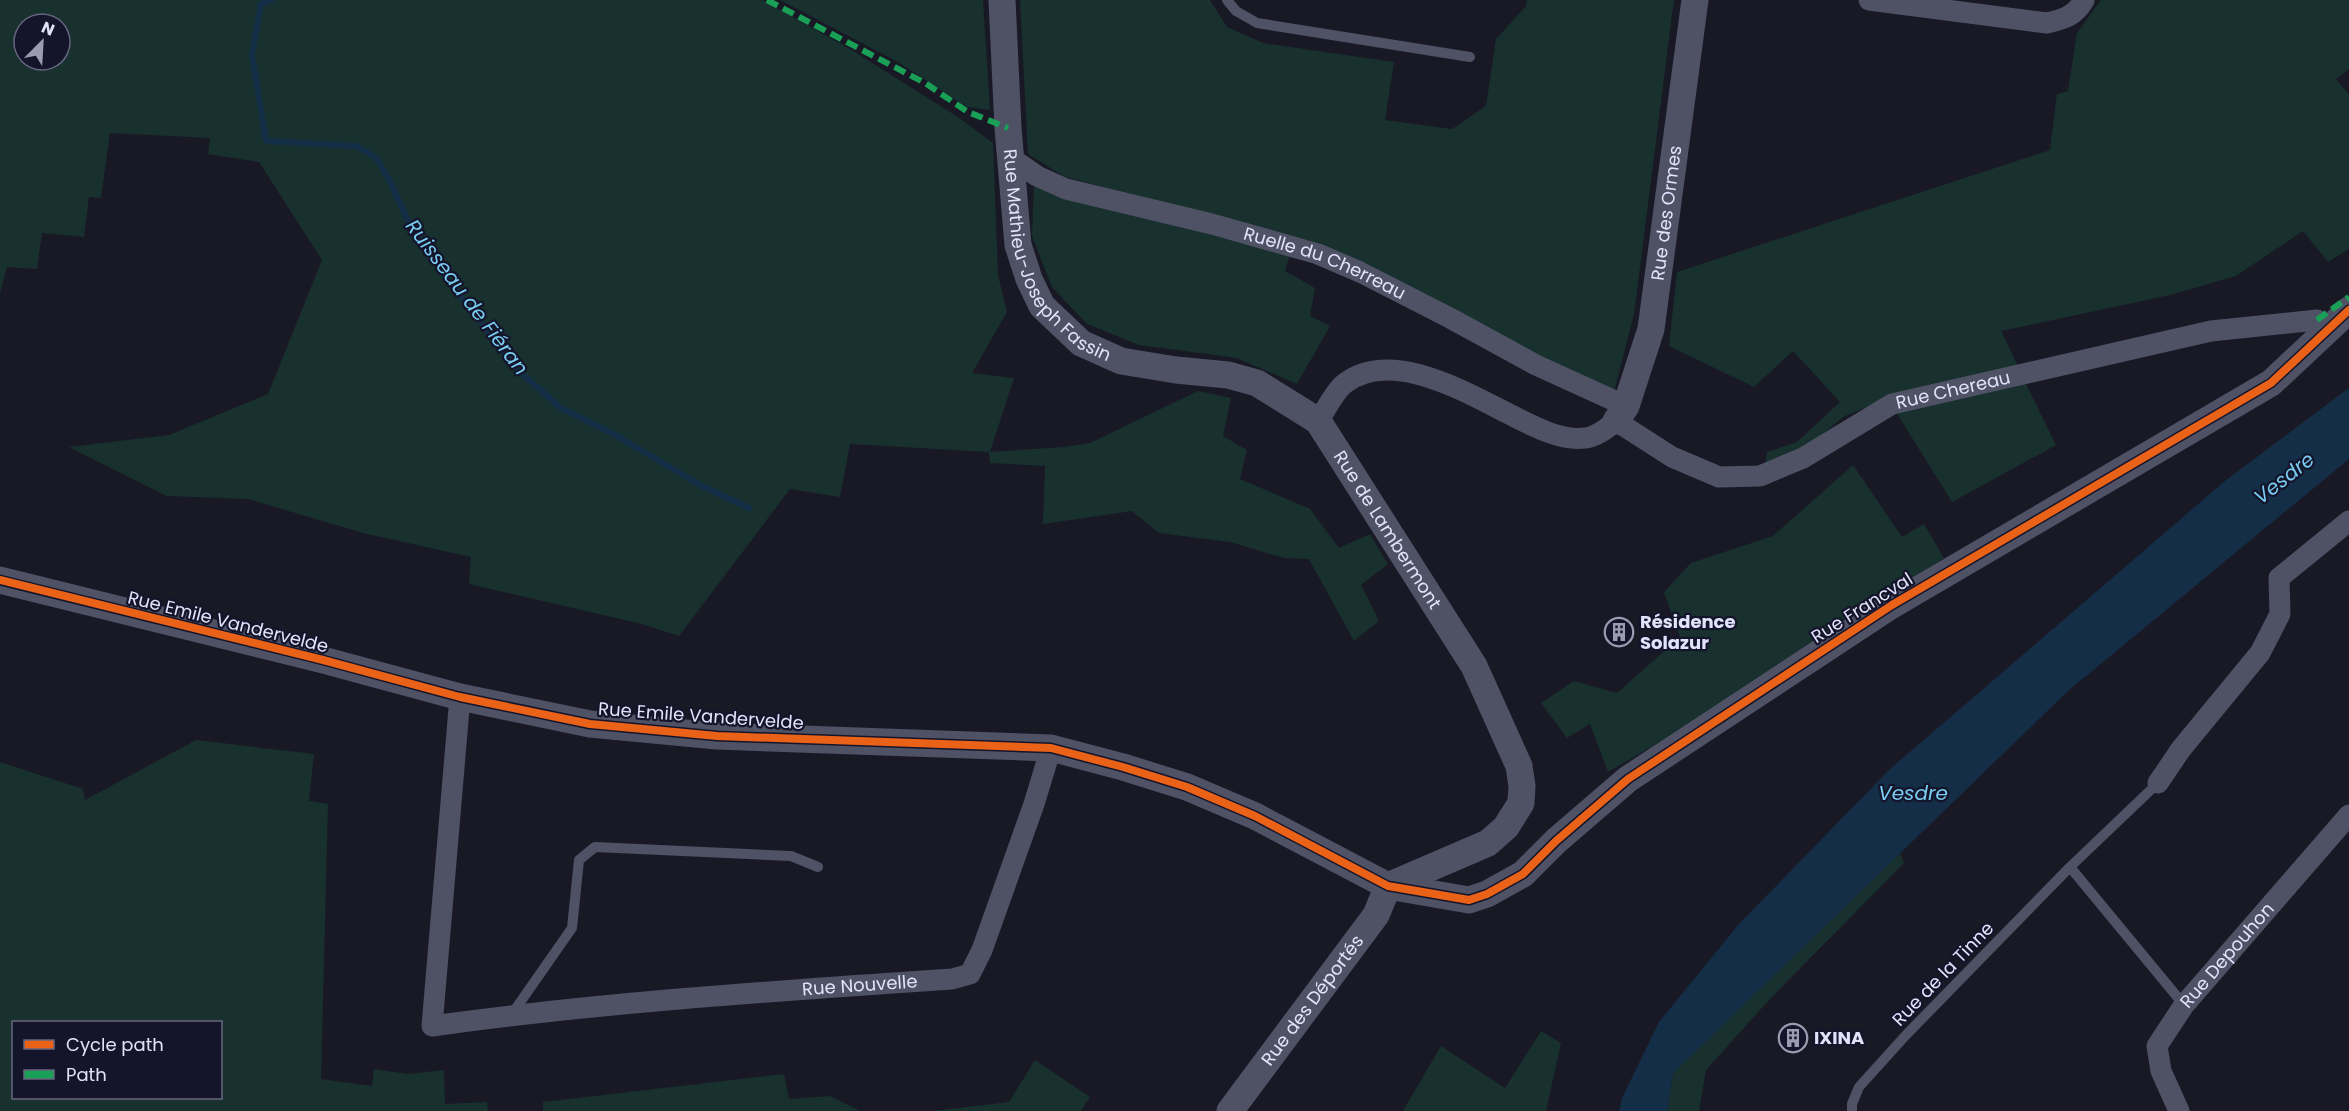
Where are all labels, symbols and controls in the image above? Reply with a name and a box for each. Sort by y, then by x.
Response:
north arrow [12,12,72,72]
text: N [38,16,58,42]
street label: Rue des Ormes [1645,144,1687,282]
street label: Rue Mathieu-Joseph Fassin [998,148,1115,367]
water label: Ruisseau de Fiéran [399,213,535,381]
street label: Ruelle du Cherreau [1241,221,1410,305]
street label: Rue Chereau [1893,364,2013,415]
water label: Vesdre [2248,445,2320,511]
street label: Rue de Lambermont [1328,446,1448,614]
street label: Rue Francval [1806,566,1917,649]
street label: Rue Emile Vandervelde [125,584,331,659]
place label: Résidence Solazur [1640,609,1736,655]
building icon: Résidence Solazur [1603,616,1635,648]
street label: Rue Emile Vandervelde [597,696,805,735]
water label: Vesdre [1878,779,1948,807]
street label: Rue Depouhon [2174,897,2279,1013]
street label: Rue de la Tinne [1886,916,1999,1031]
street label: Rue des Déportés [1255,929,1369,1071]
street label: Rue Nouvelle [801,968,918,1001]
legend [12,1021,222,1099]
building icon: IXINA [1777,1022,1809,1054]
place label: IXINA [1814,1025,1864,1050]
text: Cycle path [66,1032,164,1057]
text: Path [66,1062,107,1087]

